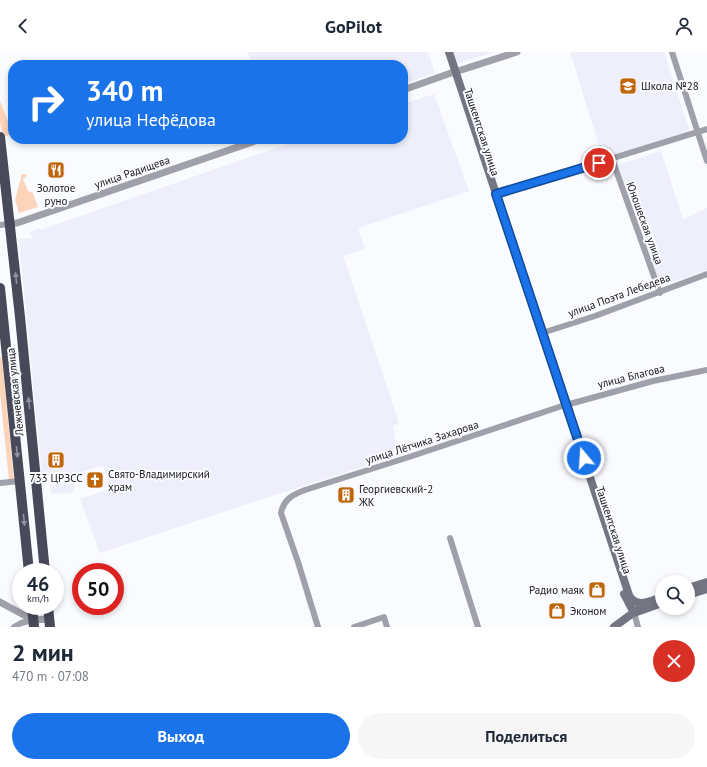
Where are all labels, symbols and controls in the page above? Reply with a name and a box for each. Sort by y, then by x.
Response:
icon: back [12,15,34,37]
text: GoPilot [325,15,382,38]
icon: person [673,15,695,37]
text: 340 m [86,72,163,109]
icon: right [20,76,72,128]
school or university icon: Школа №28 [618,76,638,96]
place label: Школа №28 [641,79,699,93]
street label: Ташкентская улица [461,86,503,178]
text: улица Нефёдова [86,108,216,131]
pin [582,146,616,180]
icon: arrive [588,152,610,174]
street label: улица Радищева [92,153,172,191]
restaurant icon: Золотое руно [46,160,66,180]
street label: Юношеская улица [624,180,666,266]
place label: Золотое руно [37,181,76,208]
street label: улица Поэта Лебедева [566,270,672,320]
one-way arrow [12,272,19,284]
street label: Лежневская улица [3,347,27,438]
street label: улица Благова [596,361,666,391]
one-way arrow [25,397,32,409]
street label: улица Лётчика Захарова [364,417,480,467]
position arrow [563,437,605,479]
one-way arrow [14,446,20,458]
building icon: 733 ЦРЗСС [46,450,66,470]
place label: Свято-Владимирский храм [108,467,210,494]
church icon: Свято-Владимирский храм [85,470,105,490]
place label: 733 ЦРЗСС [30,471,82,485]
place label: Георгиевский-2 ЖК [358,482,433,509]
street label: Ташкентская улица [593,484,635,576]
building icon: Георгиевский-2 ЖК [336,485,356,505]
one-way arrow [20,514,27,526]
speed limit sign: 50 [72,563,124,615]
text: 46 [27,571,49,597]
map controls [655,575,695,615]
button: search [655,575,695,615]
shop icon: Радио маяк [587,580,607,600]
place label: Радио маяк [529,583,585,597]
text: km/h [27,592,49,605]
shop icon: Эконом [547,601,567,621]
place label: Эконом [570,604,606,618]
text: 2 мин [12,637,74,668]
button: close [653,640,695,682]
text: 470 m · 07:08 [12,668,89,685]
button: Выход [12,713,350,759]
button: Поделиться [358,713,695,759]

